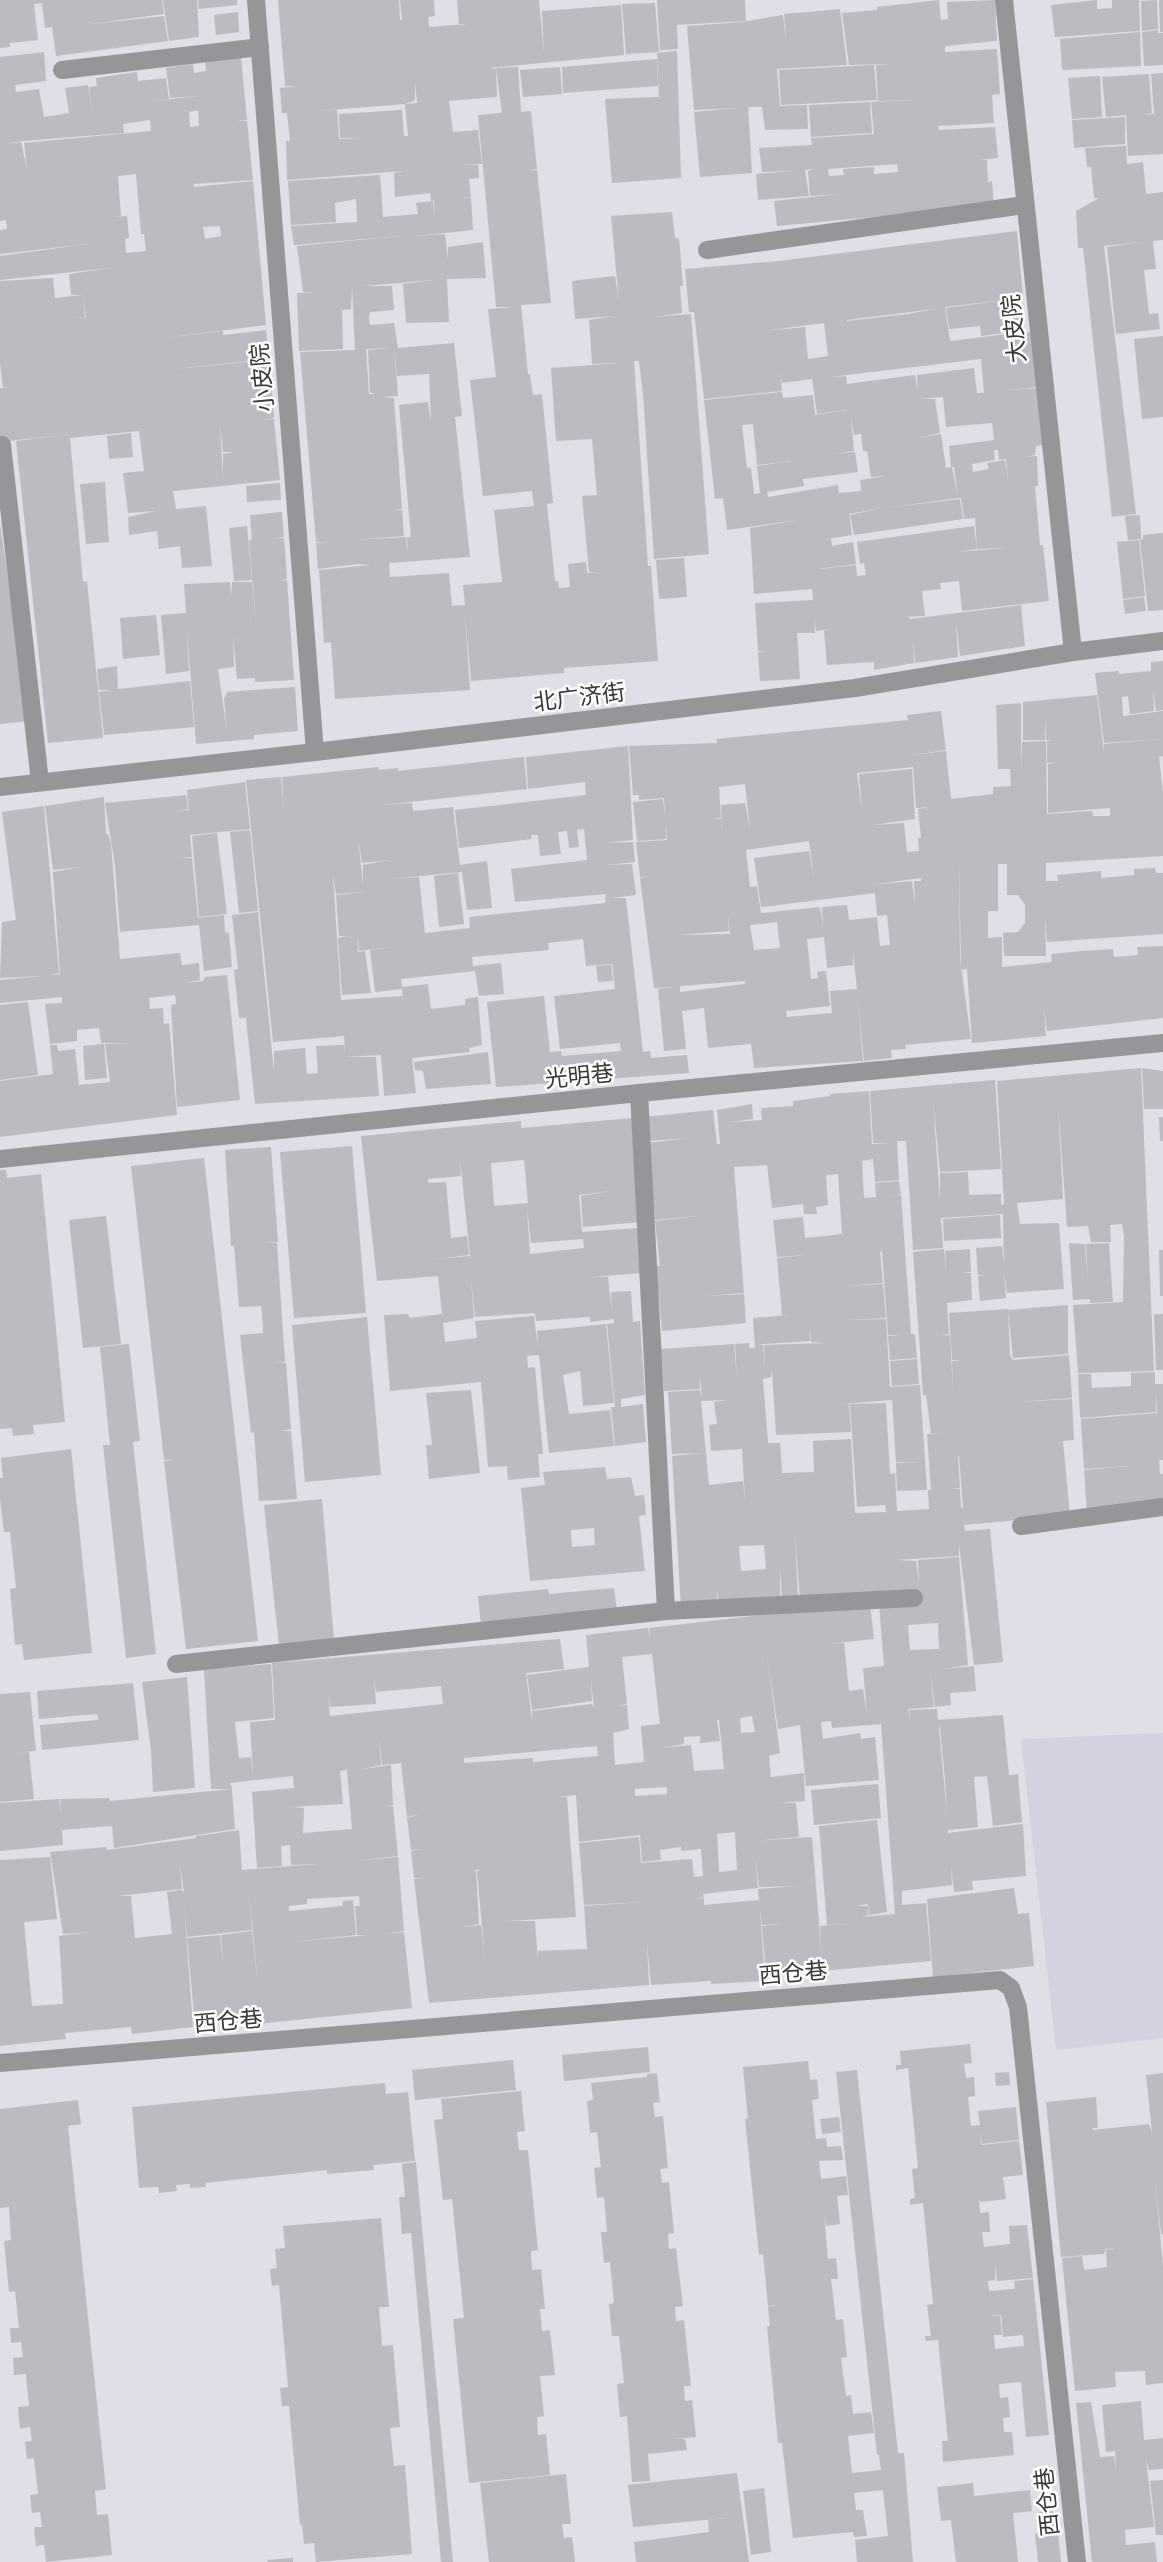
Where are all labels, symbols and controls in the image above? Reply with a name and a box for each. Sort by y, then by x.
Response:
street label: 大皮院 [994,293,1032,365]
street label: 小皮院 [243,342,279,414]
street label: 北广济街 [532,676,626,716]
street label: 光明巷 [543,1056,615,1094]
street label: 西仓巷 [757,1954,829,1990]
street label: 西仓巷 [192,2002,264,2038]
street label: 西仓巷 [1027,2466,1065,2538]

